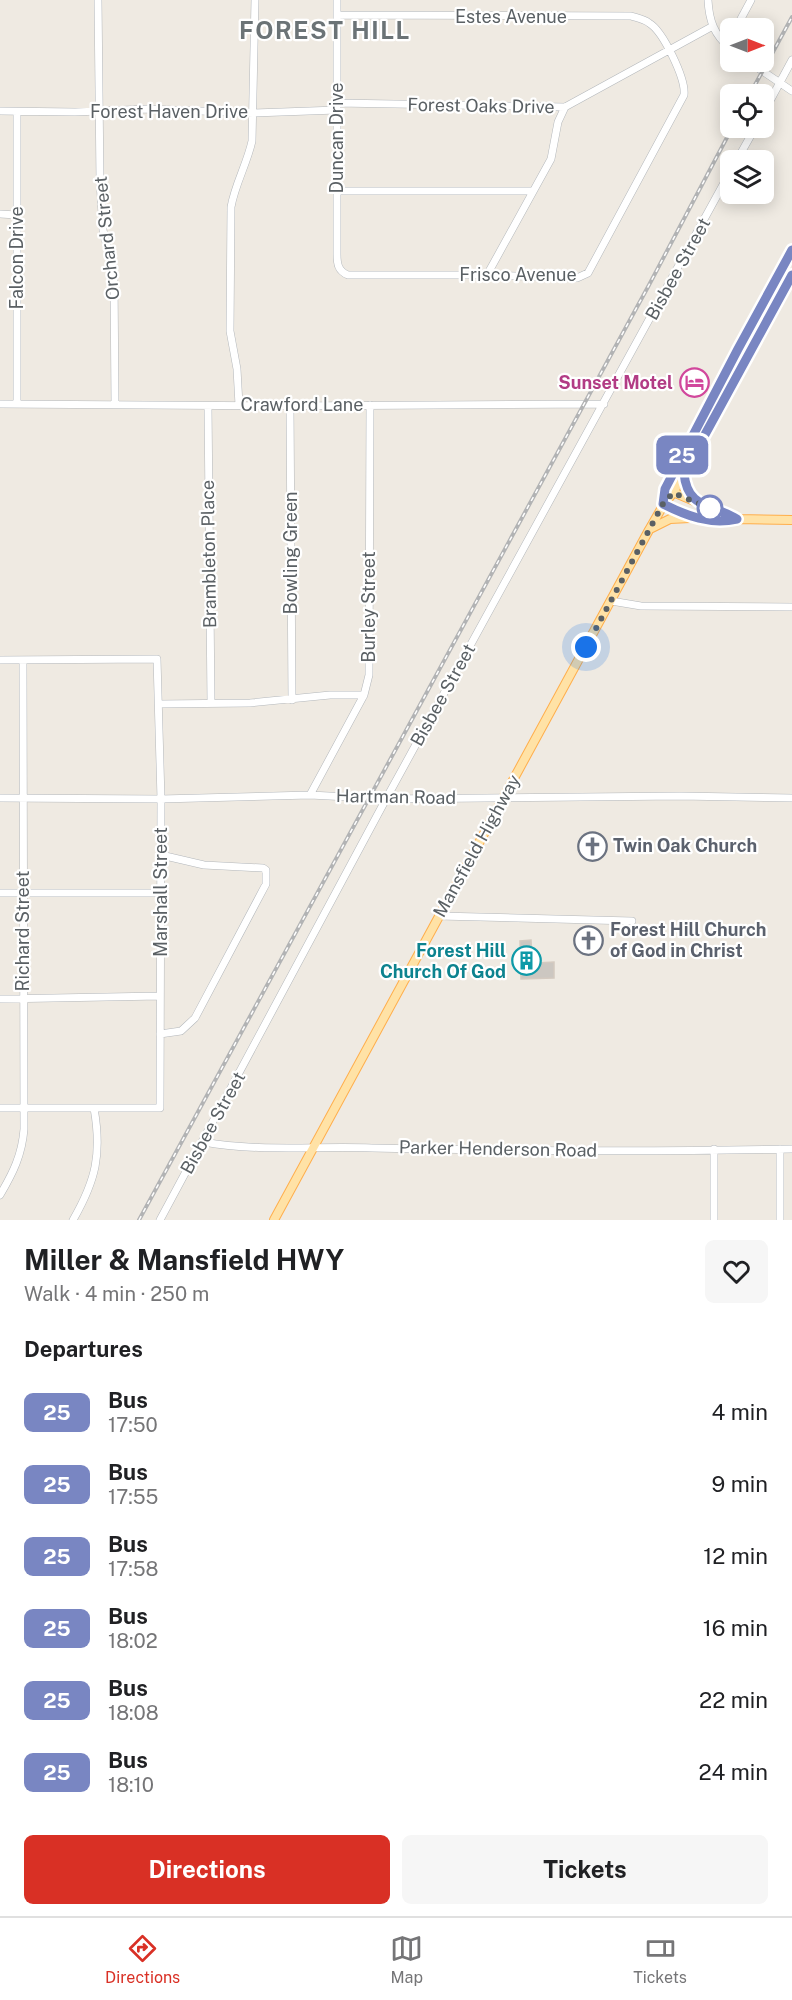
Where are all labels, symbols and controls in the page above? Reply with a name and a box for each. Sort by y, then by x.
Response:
street label: Estes Avenue [455,6,567,27]
district label: FOREST HILL [239,16,411,44]
north arrow [720,18,774,72]
map controls [720,18,774,204]
street label: Duncan Drive [326,83,347,193]
button: locate [720,84,774,138]
street label: Forest Oaks Drive [407,94,555,117]
street label: Forest Haven Drive [90,101,248,122]
button: layers [720,150,774,204]
street label: Orchard Street [90,175,123,301]
street label: Falcon Drive [6,206,27,310]
street label: Bisbee Street [641,214,714,324]
street label: Frisco Avenue [459,264,577,285]
hotel icon: Sunset Motel [678,367,710,399]
place label: Sunset Motel [558,372,673,393]
street label: Crawford Lane [241,394,363,415]
line badge: 25 [655,436,709,474]
text: 25 [668,443,696,468]
street label: Brambleton Place [197,480,220,628]
street label: Bowling Green [280,492,301,615]
unlabelled marker [697,495,723,521]
street label: Burley Street [358,551,379,663]
your location [571,632,601,662]
street label: Bisbee Street [406,640,479,750]
street label: Mansfield Highway [429,771,525,921]
street label: Hartman Road [336,785,456,808]
street label: Marshall Street [150,827,171,957]
church icon: Twin Oak Church [576,830,608,862]
place label: Twin Oak Church [613,835,757,856]
street label: Richard Street [12,870,33,992]
place label: Forest Hill Church of God in Christ [610,919,766,961]
church icon: Forest Hill Church of God in Christ [573,924,605,956]
place label: Forest Hill Church Of God [380,940,506,982]
building icon: Forest Hill Church Of God [511,945,543,977]
street label: Bisbee Street [176,1068,249,1178]
street label: Parker Henderson Road [399,1136,597,1161]
button: heart [705,1240,768,1303]
text: Miller & Mansfield HWY [24,1243,344,1276]
text: Walk · 4 min · 250 m [24,1282,209,1306]
text: Departures [24,1336,143,1362]
text: Bus [108,1387,148,1413]
text: 4 min [712,1399,768,1425]
text: 25 [43,1400,71,1425]
text: 17:50 [108,1413,158,1437]
text: Bus [108,1459,148,1485]
text: 9 min [712,1471,768,1497]
text: 25 [43,1472,71,1497]
text: 17:55 [108,1485,158,1509]
text: Bus [108,1531,148,1557]
text: 12 min [703,1543,768,1569]
text: 25 [43,1544,71,1569]
text: 17:58 [108,1557,158,1581]
text: Bus [108,1603,148,1629]
text: 16 min [703,1615,768,1641]
text: 25 [43,1616,71,1641]
text: 18:02 [108,1629,158,1653]
text: Bus [108,1675,148,1701]
text: 22 min [699,1687,768,1713]
text: 25 [43,1688,71,1713]
text: 18:08 [108,1701,159,1725]
text: Bus [108,1747,148,1773]
text: 24 min [698,1759,768,1785]
text: 25 [43,1760,71,1785]
text: 18:10 [108,1773,154,1797]
button: Directions [24,1835,390,1904]
button: Tickets [402,1835,768,1904]
tab: Directions [105,1932,180,1987]
tab: Map [390,1932,423,1987]
tab: Tickets [633,1932,687,1987]

